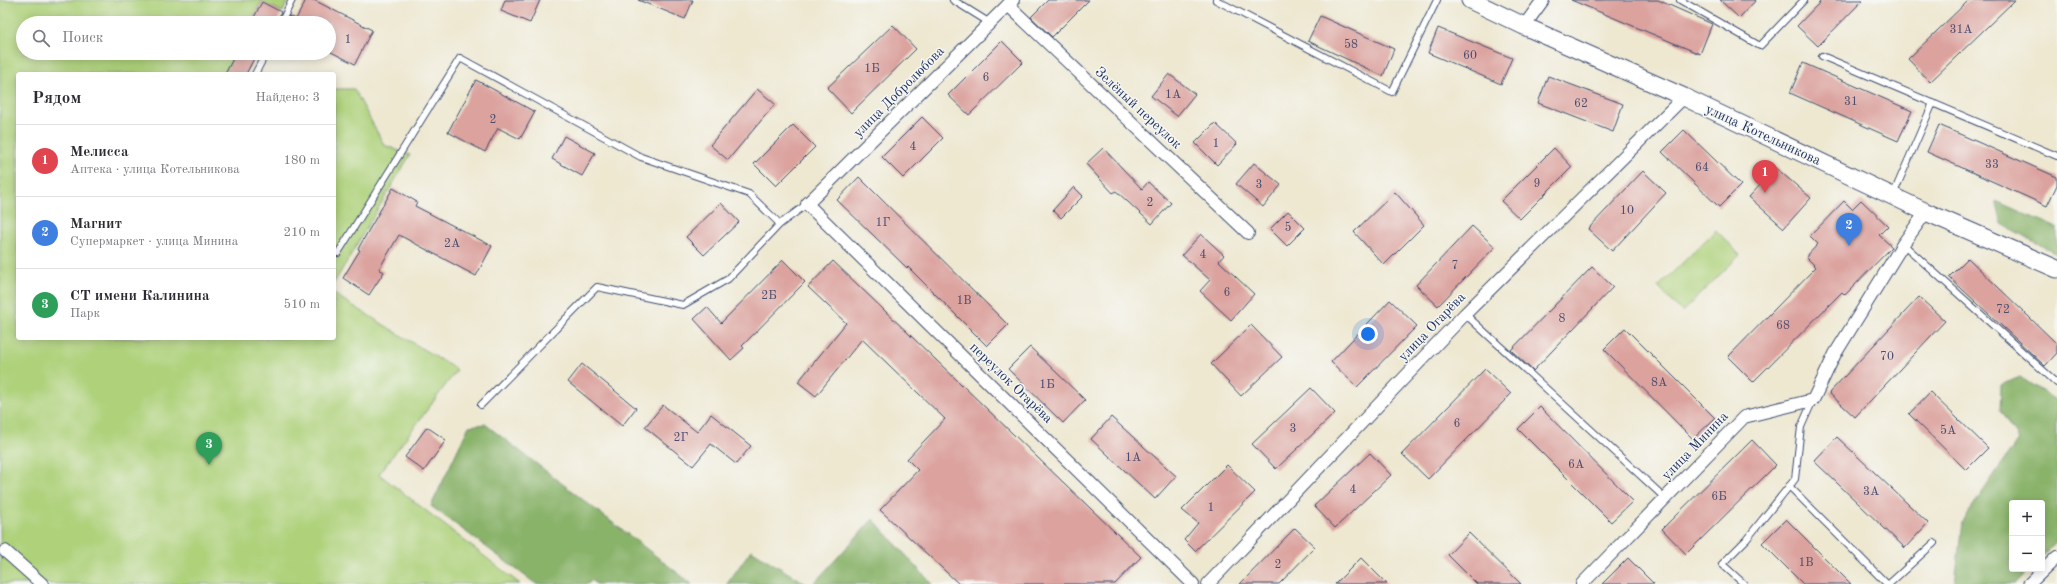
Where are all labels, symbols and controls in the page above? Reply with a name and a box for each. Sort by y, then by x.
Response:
search box [16,16,336,60]
house number: 31А [1949,24,1973,36]
icon: search [30,27,52,49]
text: Поиск [62,31,103,46]
house number: 1 [345,34,351,46]
house number: 58 [1344,38,1358,51]
street label: улица Добролюбова [851,44,947,140]
house number: 60 [1463,50,1477,62]
house number: 1Б [864,63,880,75]
street label: Зелёный переулок [1092,65,1184,151]
house number: 6 [983,72,990,84]
house number: 1А [1165,89,1181,101]
text: Рядом [32,90,81,107]
text: Найдено: 3 [256,91,320,104]
house number: 31 [1844,96,1858,108]
house number: 62 [1574,98,1588,110]
street label: улица Котельникова [1703,102,1823,168]
house number: 2 [490,114,496,126]
house number: 1 [1213,138,1219,150]
house number: 4 [910,141,917,153]
text: Мелисса [70,145,129,160]
text: 1 [41,154,49,167]
text: 180 m [283,154,320,167]
house number: 33 [1985,159,1999,171]
pin: 1 [1752,160,1778,193]
house number: 64 [1695,162,1709,174]
text: Аптека · улица Котельникова [70,163,240,176]
house number: 9 [1534,178,1540,190]
house number: 3 [1256,179,1262,191]
house number: 2 [1147,197,1153,209]
house number: 10 [1620,205,1634,217]
pin: 2 [1836,213,1862,246]
text: Магнит [70,217,122,232]
house number: 1Г [876,217,891,229]
house number: 5 [1285,221,1292,234]
text: 2 [41,226,49,239]
text: 210 m [283,226,320,239]
text: Супермаркет · улица Минина [70,235,238,248]
house number: 2А [444,238,460,250]
house number: 4 [1200,249,1207,261]
house number: 7 [1452,260,1458,272]
house number: 6 [1224,287,1231,299]
text: СТ имени Калинина [70,289,210,304]
house number: 2Б [761,290,777,302]
street label: улица Огарёва [1396,290,1468,364]
house number: 1В [956,295,972,307]
text: 3 [41,298,49,311]
text: 510 m [283,298,320,311]
house number: 72 [1996,304,2010,316]
text: Парк [70,307,100,320]
house number: 8 [1559,313,1566,325]
house number: 68 [1776,320,1790,332]
your location [1358,324,1378,344]
street label: переулок Огарёва [967,340,1055,426]
house number: 70 [1880,351,1894,363]
house number: 8А [1651,377,1667,389]
house number: 1Б [1039,379,1055,391]
street label: улица Минина [1659,409,1731,483]
house number: 6 [1454,418,1461,430]
house number: 3 [1290,423,1296,435]
house number: 5А [1940,424,1956,437]
pin: 3 [196,432,222,465]
house number: 2Г [674,432,689,444]
house number: 1А [1125,452,1141,464]
house number: 6А [1568,459,1584,471]
house number: 4 [1350,484,1357,496]
house number: 3А [1863,486,1879,498]
house number: 6Б [1711,491,1727,503]
map controls [2009,500,2045,572]
button: + [2009,500,2045,536]
house number: 1 [1208,502,1214,514]
button: − [2009,536,2045,572]
house number: 1В [1798,557,1814,569]
house number: 2 [1275,559,1281,571]

